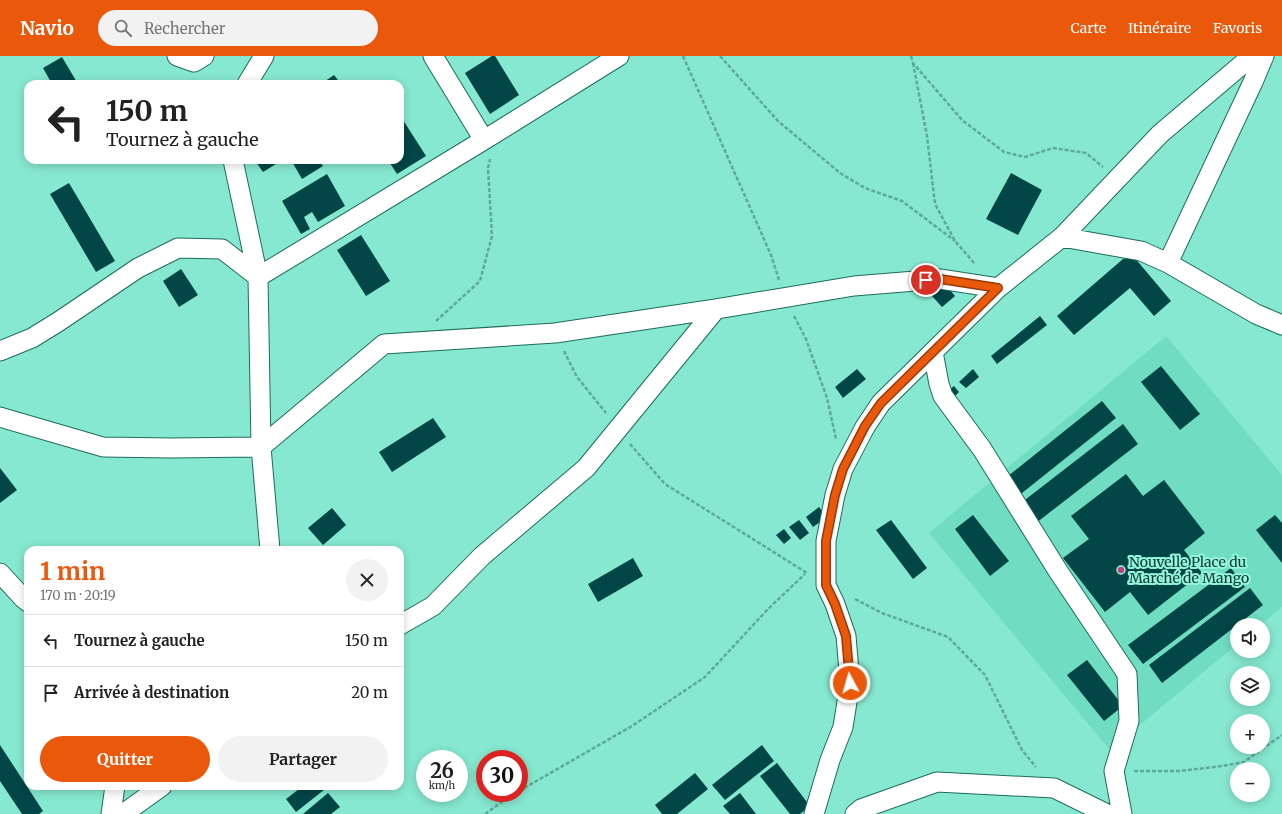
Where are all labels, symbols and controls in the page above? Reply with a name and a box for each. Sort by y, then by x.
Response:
search box [98,10,378,46]
text: Navio [20,16,74,40]
icon: search [112,17,134,39]
text: Rechercher [144,19,226,38]
text: Carte [1071,19,1106,37]
text: Itinéraire [1128,19,1191,37]
text: Favoris [1213,19,1262,37]
text: 150 m [106,93,188,129]
icon: left [40,96,92,148]
text: Tournez à gauche [106,128,259,151]
pin [909,263,943,297]
icon: arrive [915,269,937,291]
place label: Nouvelle Place du Marché de Mango [1129,553,1249,587]
text: 1 min [40,556,105,587]
button: close [346,559,388,601]
marker: Nouvelle Place du Marché de Mango [1116,565,1126,575]
text: 170 m · 20:19 [40,587,116,604]
map controls [1230,618,1270,802]
button: sound [1230,618,1270,658]
icon: left [40,630,62,652]
text: Tournez à gauche [74,631,205,650]
text: 150 m [345,631,388,650]
position arrow [829,662,871,704]
button: layers [1230,666,1270,706]
icon: arrive [40,682,62,704]
text: Arrivée à destination [74,683,229,702]
text: 20 m [351,683,388,702]
button: + [1230,714,1270,754]
button: Quitter [40,736,210,782]
button: Partager [218,736,388,782]
speed limit sign: 30 [476,750,528,802]
text: 26 [430,758,454,783]
button: − [1230,762,1270,802]
text: km/h [429,779,455,792]

